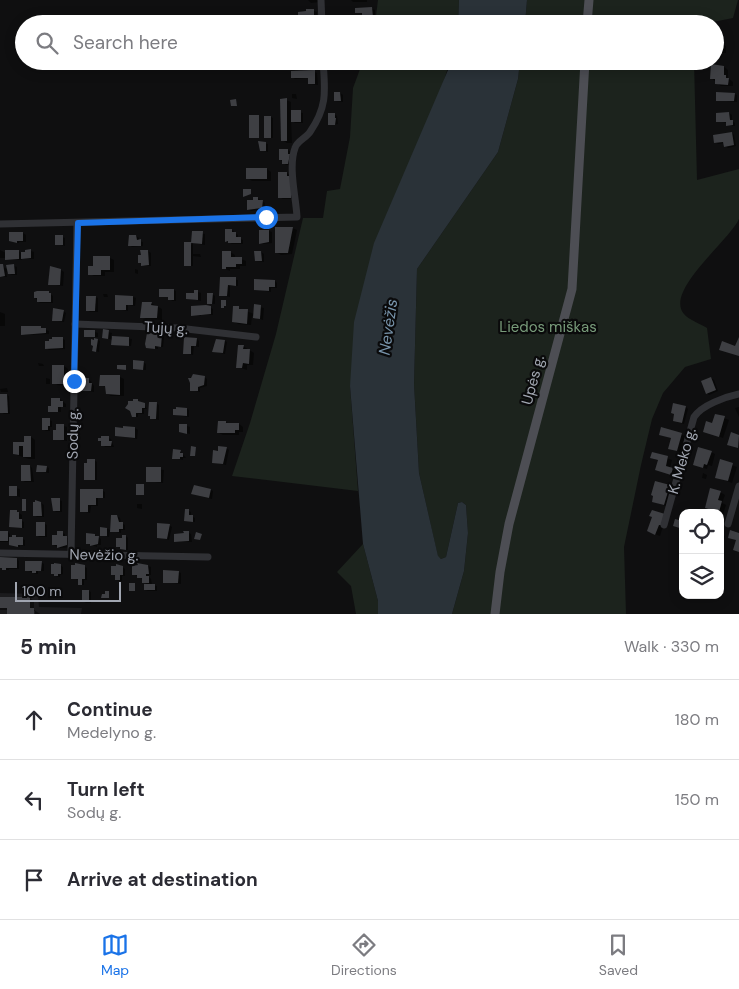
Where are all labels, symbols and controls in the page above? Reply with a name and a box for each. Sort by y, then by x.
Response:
search box [15,15,724,70]
icon: search [33,29,61,57]
text: Search here [73,30,178,55]
route start [255,206,278,229]
water label: Nevėžis [374,297,402,357]
street label: Tujų g. [144,317,188,339]
park label: Liedos miškas [499,317,597,337]
street label: Upės g. [517,353,549,407]
route end [63,370,86,393]
street label: Sodų g. [63,408,83,460]
street label: K. Meko g. [663,425,701,496]
map controls [679,509,724,599]
button: locate [679,509,724,554]
street label: Nevėžio g. [69,544,139,566]
button: layers [679,554,724,599]
scale bar [15,579,121,602]
text: 100 m [22,582,62,600]
text: 5 min [20,633,76,661]
text: Walk · 330 m [624,636,719,657]
text: Continue [67,697,153,722]
icon: ahead [20,706,48,734]
text: 180 m [675,709,719,730]
text: Medelyno g. [67,722,156,743]
text: Turn left [67,777,145,802]
icon: left [20,786,48,814]
text: 150 m [675,789,719,810]
text: Sodų g. [67,802,121,823]
icon: arrive [20,866,48,894]
text: Arrive at destination [67,867,258,892]
tab: Map [101,931,129,979]
tab: Directions [331,931,397,979]
tab: Saved [599,931,638,979]

